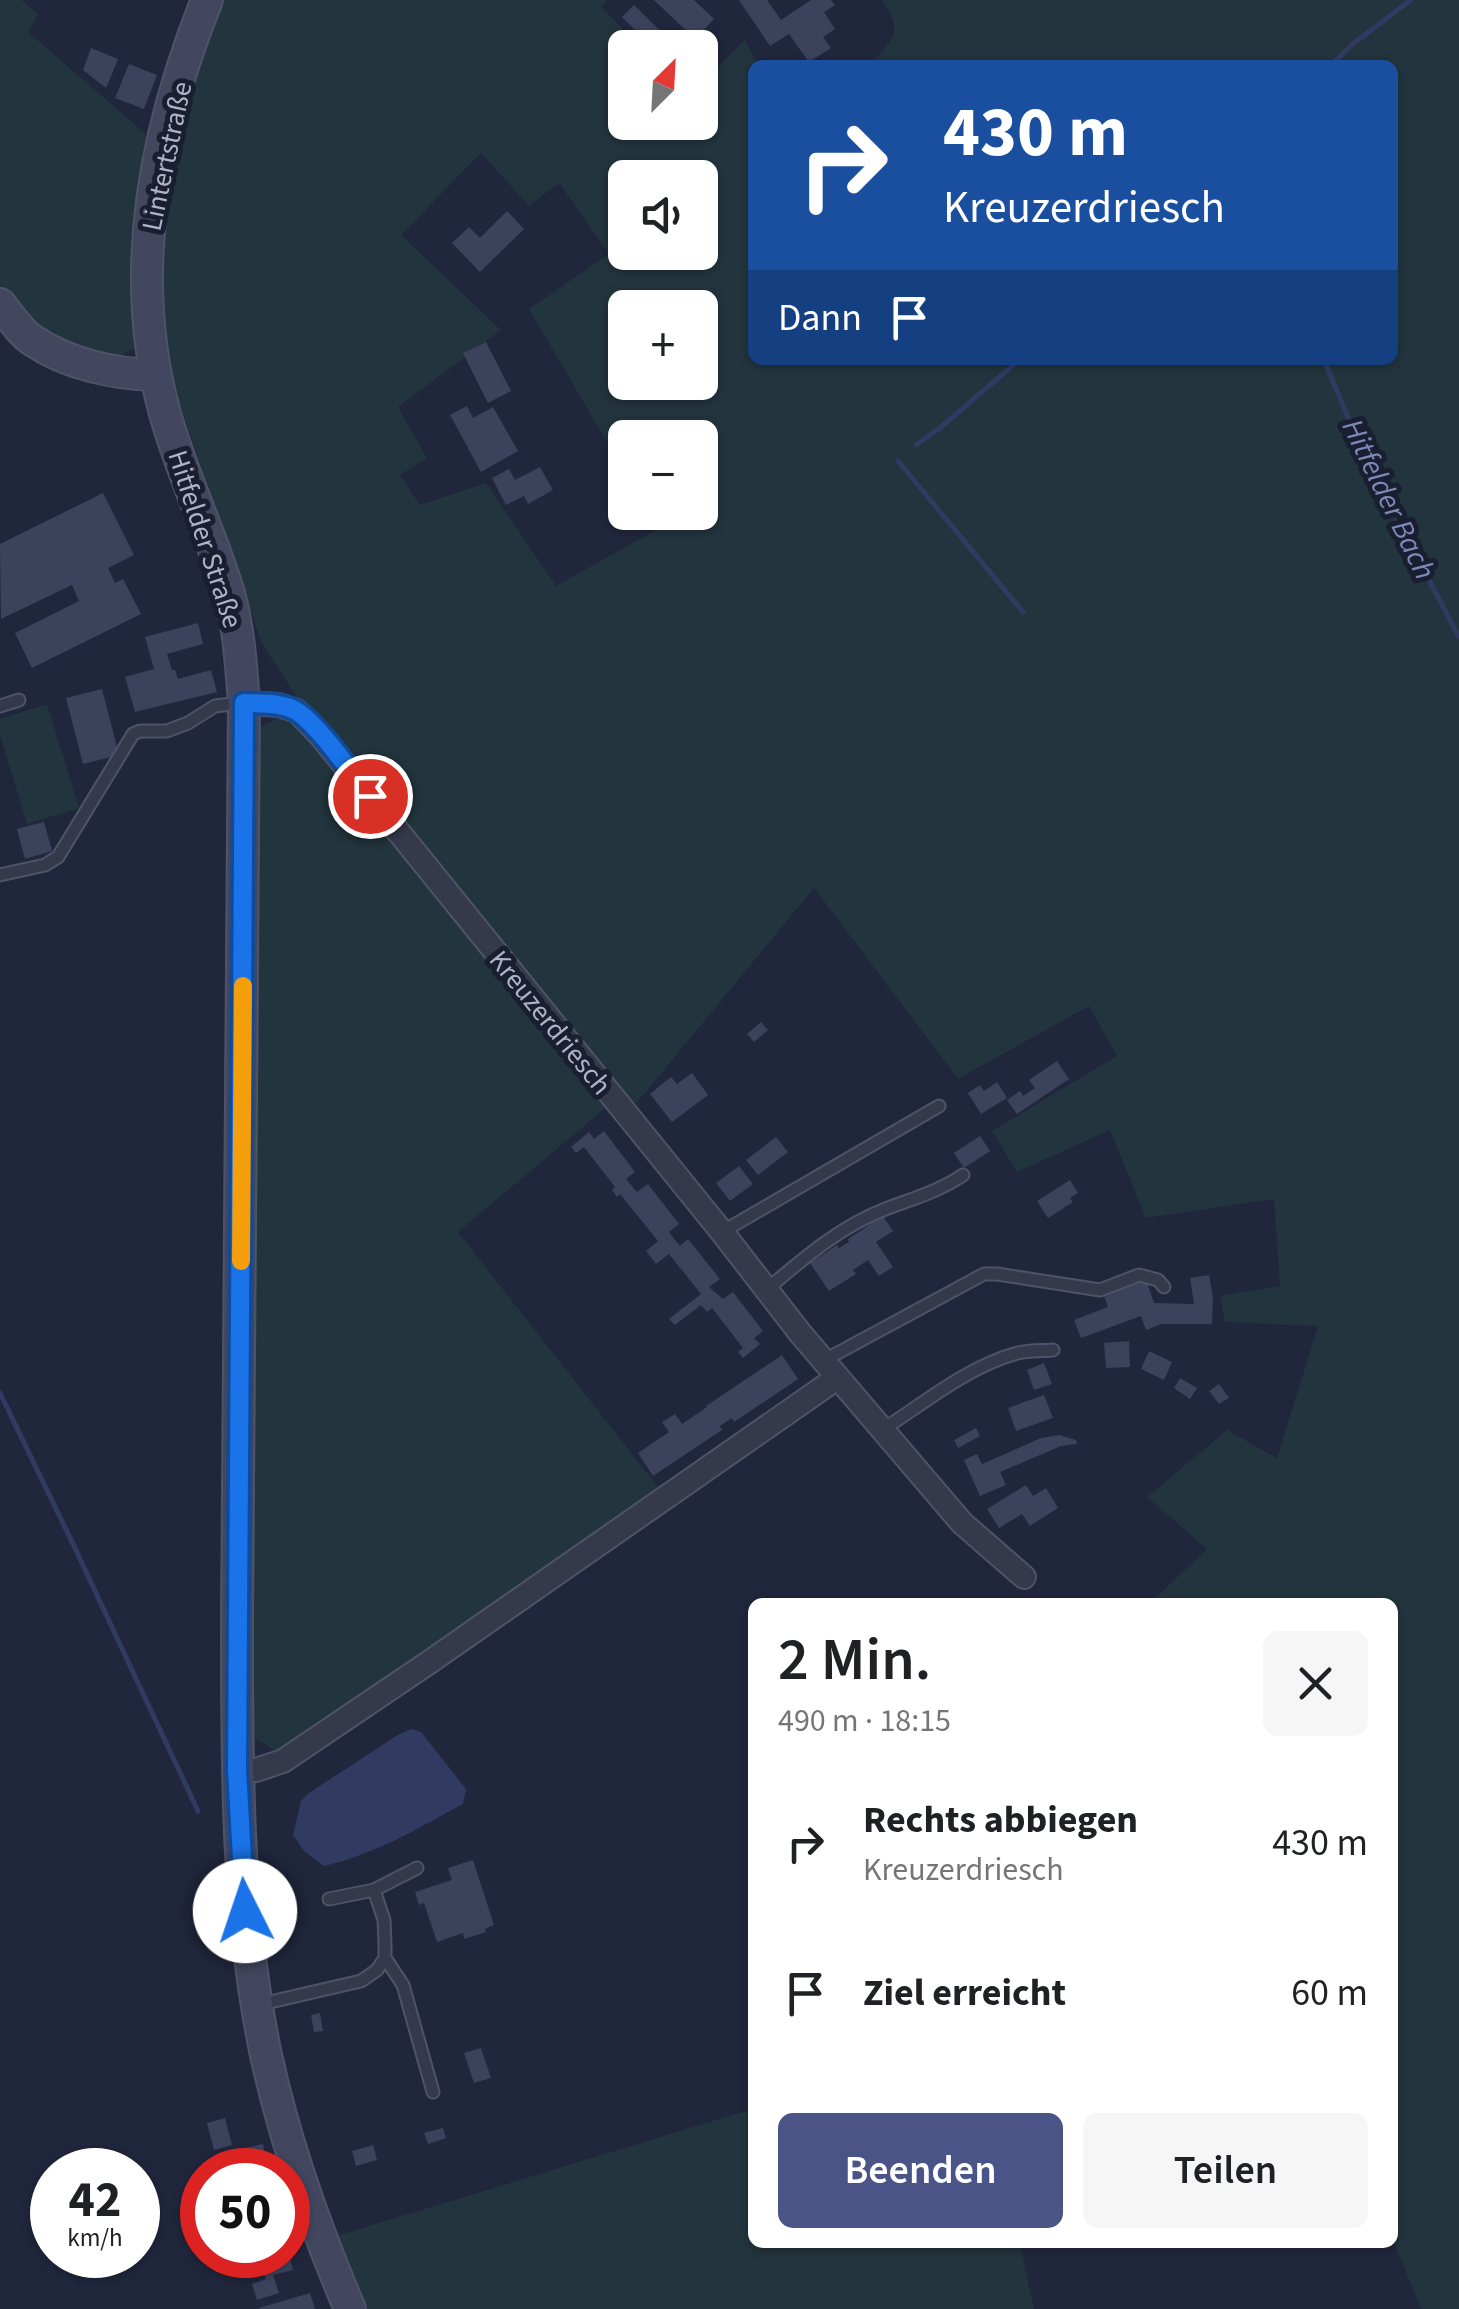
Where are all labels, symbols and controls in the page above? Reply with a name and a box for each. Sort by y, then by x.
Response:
north arrow [608,30,718,140]
map controls [608,30,718,530]
street label: Lintertstraße [132,78,202,234]
text: 430 m [943,83,1128,183]
icon: right [778,100,908,230]
button: sound [608,160,718,270]
text: Kreuzerdriesch [943,176,1225,240]
button: + [608,290,718,400]
icon: arrive [882,290,937,345]
text: Dann [778,291,862,345]
water label: Hitfelder Bach [1331,412,1446,587]
button: − [608,420,718,530]
street label: Hitfelder Straße [157,445,253,633]
pin [328,754,413,839]
icon: arrive [343,769,398,824]
street label: Kreuzerdriesch [479,942,621,1103]
text: 2 Min. [778,1618,931,1703]
button: close [1263,1631,1368,1736]
text: 490 m · 18:15 [778,1698,951,1744]
text: Rechts abbiegen [863,1793,1138,1847]
icon: right [778,1816,833,1871]
text: 430 m [1272,1816,1368,1870]
text: Kreuzerdriesch [863,1847,1064,1893]
position arrow [193,1859,297,1963]
icon: arrive [778,1966,833,2021]
text: Ziel erreicht [863,1966,1066,2020]
text: 60 m [1291,1966,1368,2020]
button: Beenden [778,2113,1063,2228]
button: Teilen [1083,2113,1368,2228]
speed limit sign: 50 [180,2148,310,2278]
text: 42 [69,2165,121,2236]
text: km/h [67,2220,123,2256]

